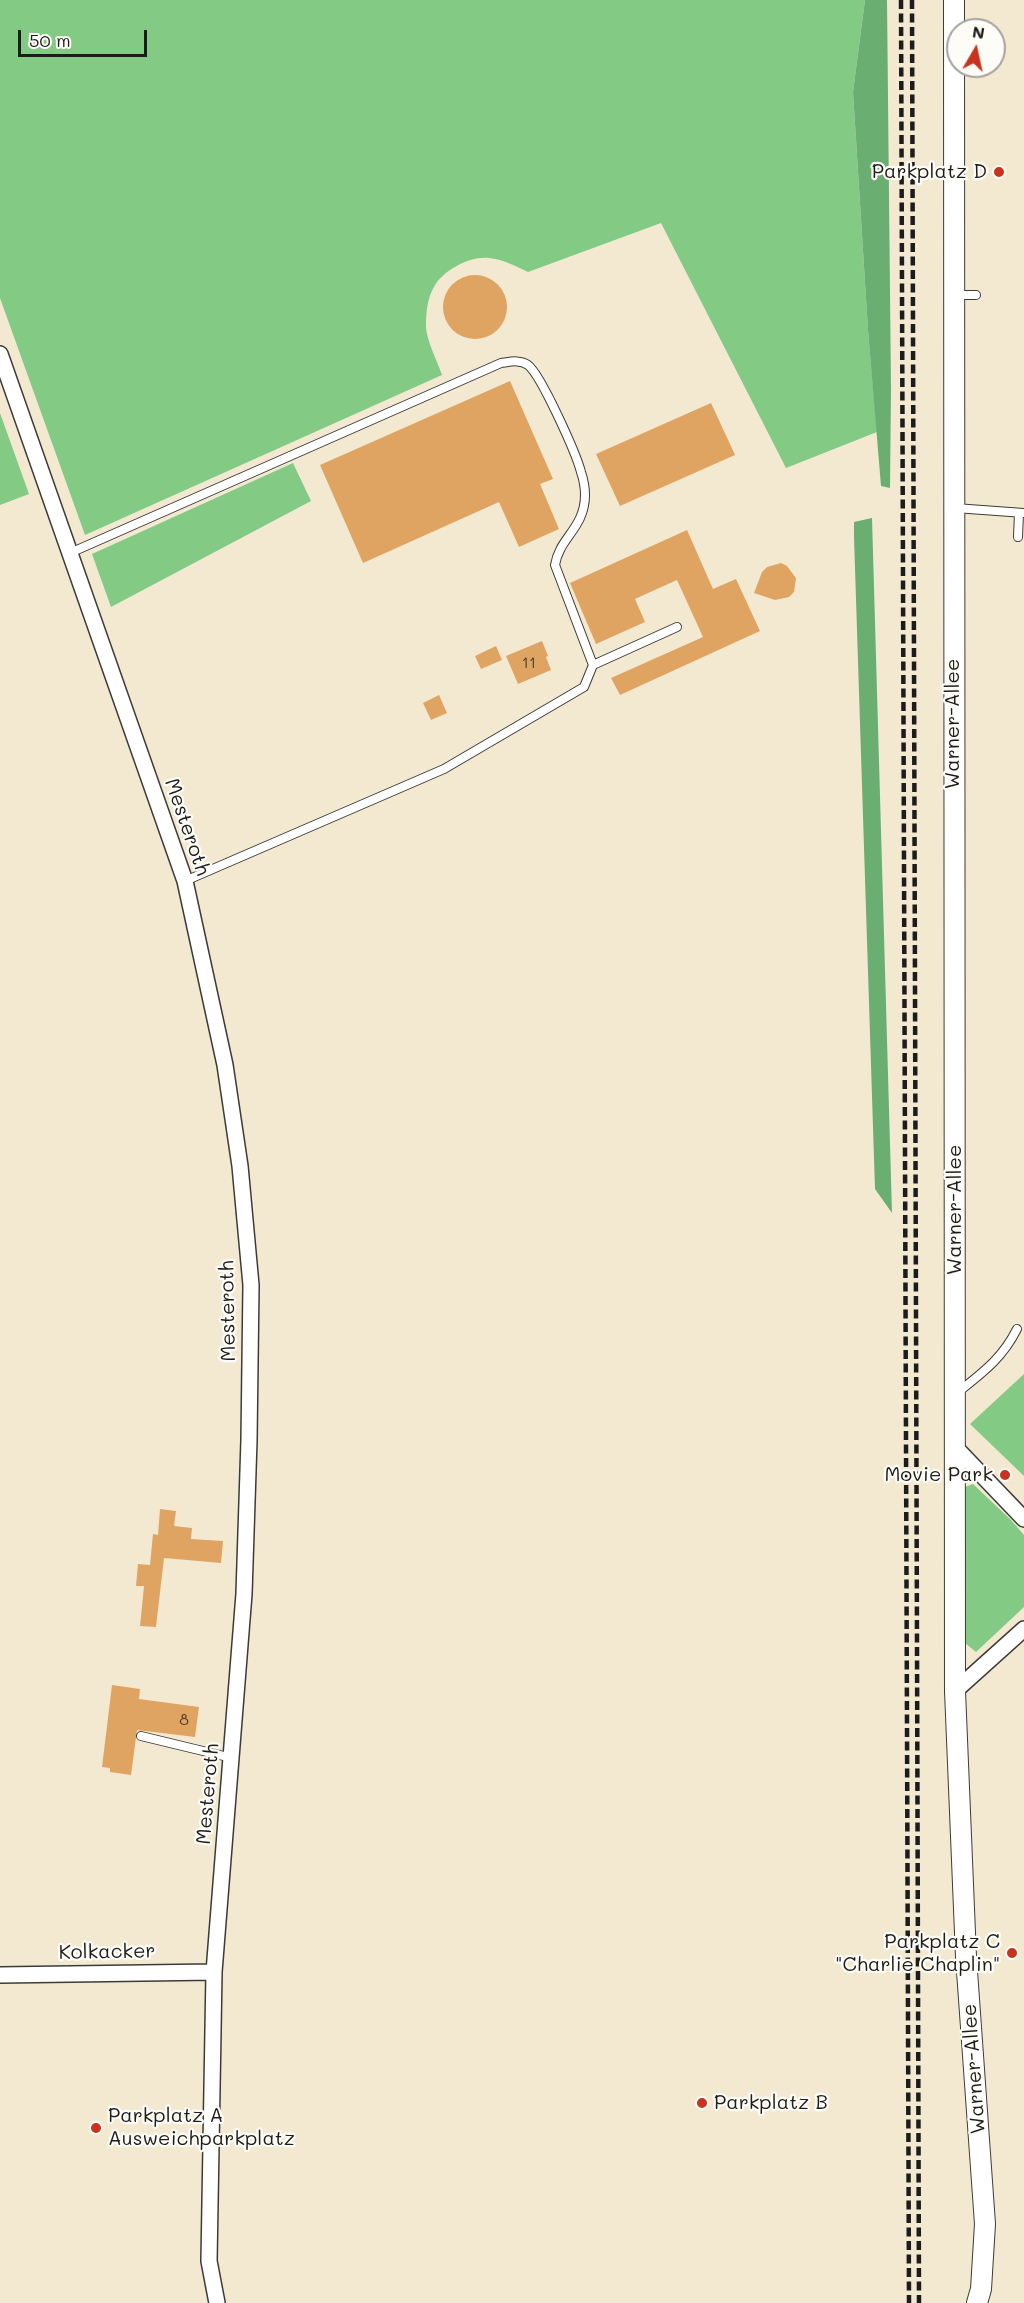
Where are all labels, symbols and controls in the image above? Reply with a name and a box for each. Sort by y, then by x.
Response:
scale bar [21,18,150,56]
north arrow [946,18,1006,78]
text: N [971,20,986,43]
text: 50 m [29,28,71,52]
place label: Parkplatz D [872,160,987,184]
marker: Parkplatz D [992,165,1006,179]
house number: 11 [522,653,536,673]
street label: Warner-Allee [941,659,965,789]
street label: Mesteroth [159,775,215,879]
street label: Warner-Allee [943,1145,967,1275]
street label: Mesteroth [215,1260,241,1362]
place label: Movie Park [884,1463,993,1487]
marker: Movie Park [998,1468,1012,1482]
house number: 8 [179,1710,189,1730]
street label: Mesteroth [192,1743,224,1845]
place label: Parkplatz C "Charlie Chaplin" [835,1930,1000,1977]
street label: Kolkacker [58,1939,156,1965]
marker: Parkplatz C "Charlie Chaplin" [1005,1946,1019,1960]
street label: Warner-Allee [957,2003,991,2135]
place label: Parkplatz B [714,2091,828,2115]
marker: Parkplatz B [695,2096,709,2110]
place label: Parkplatz A Ausweichparkplatz [108,2104,295,2151]
marker: Parkplatz A Ausweichparkplatz [89,2121,103,2135]

